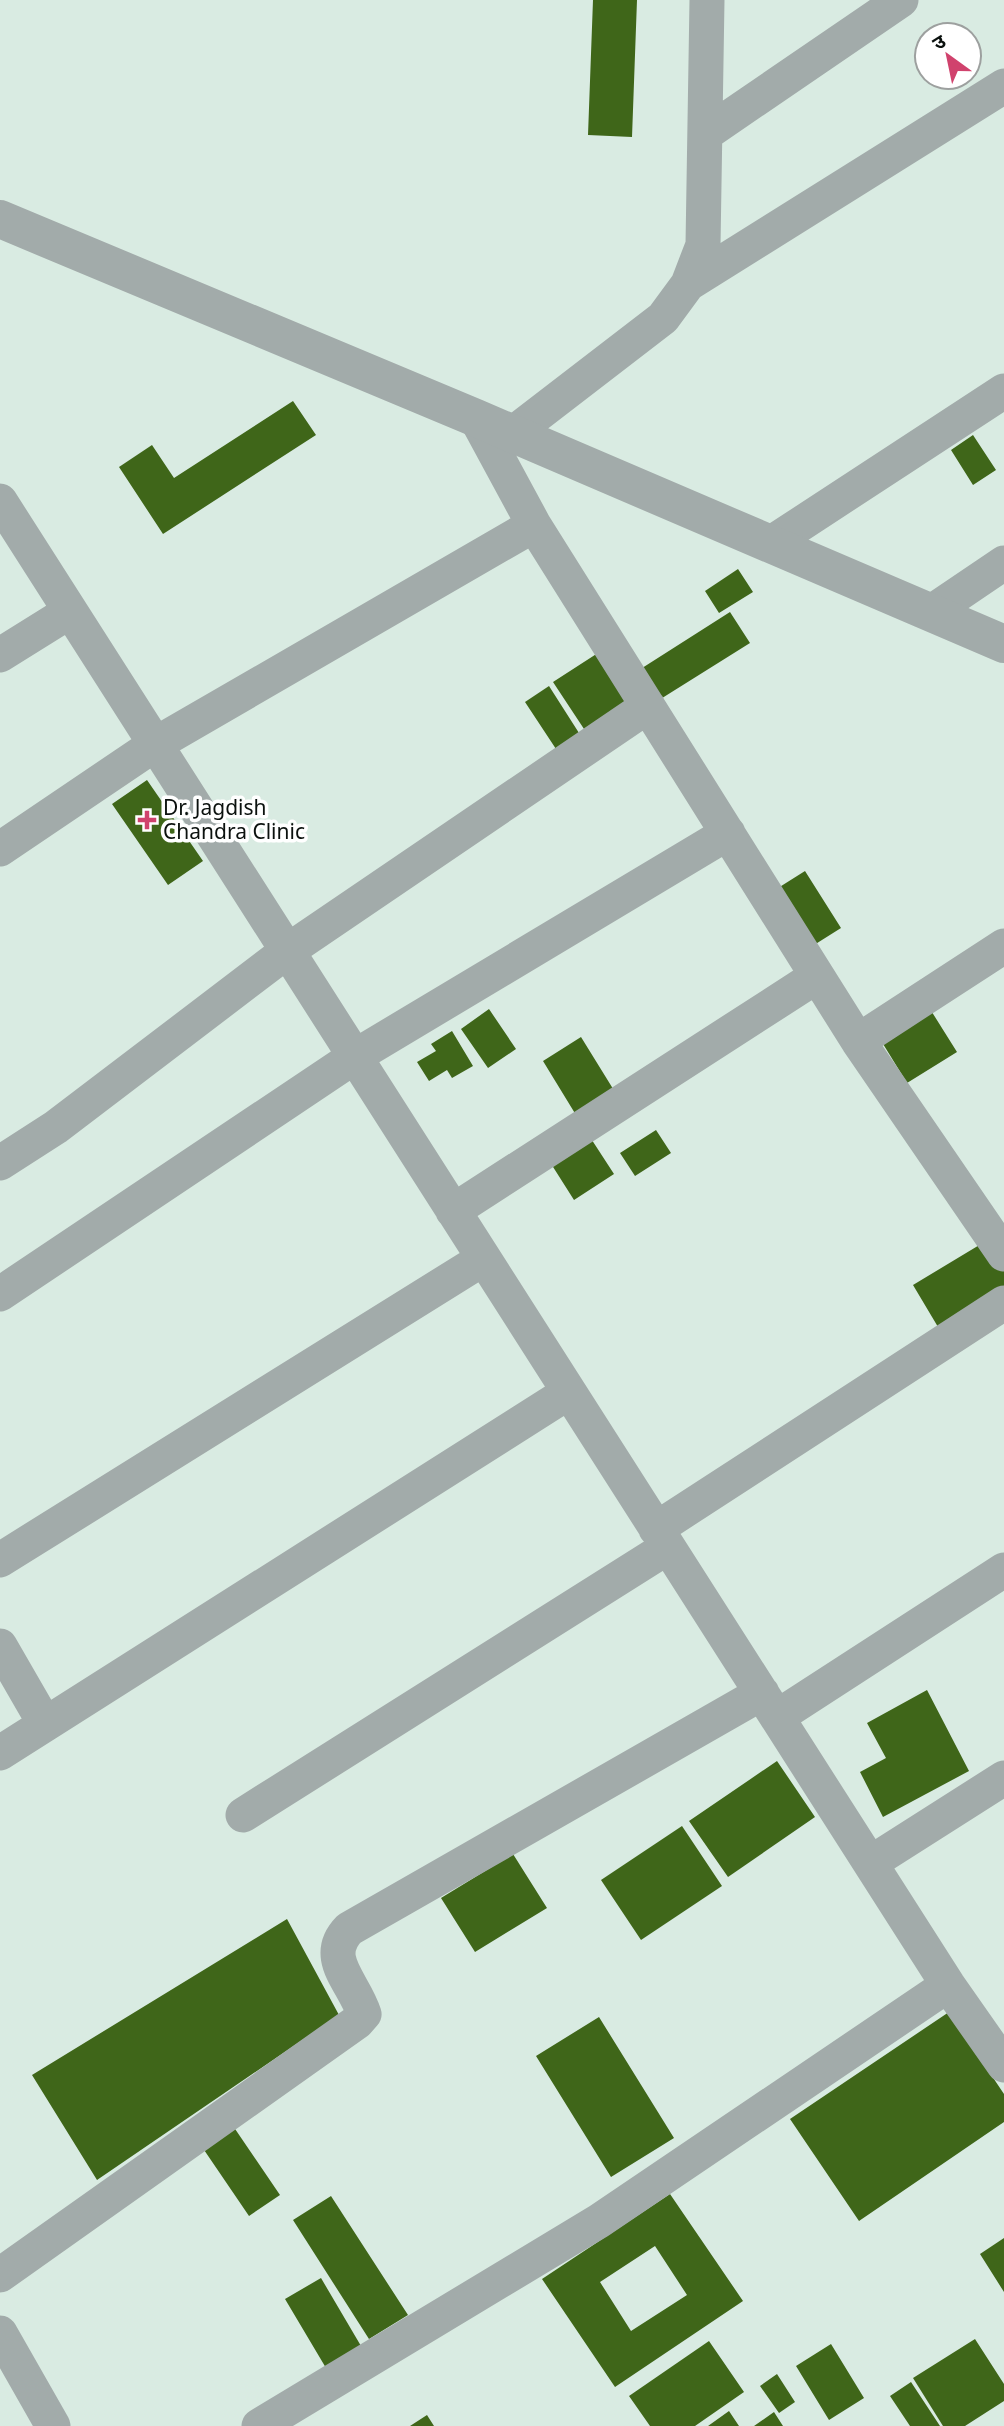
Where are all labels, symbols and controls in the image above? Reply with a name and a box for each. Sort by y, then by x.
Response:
north arrow [913,21,983,91]
text: उ [927,27,951,56]
place label: Dr. Jagdish Chandra Clinic [163,793,305,845]
marker: Dr. Jagdish Chandra Clinic [137,810,157,830]

